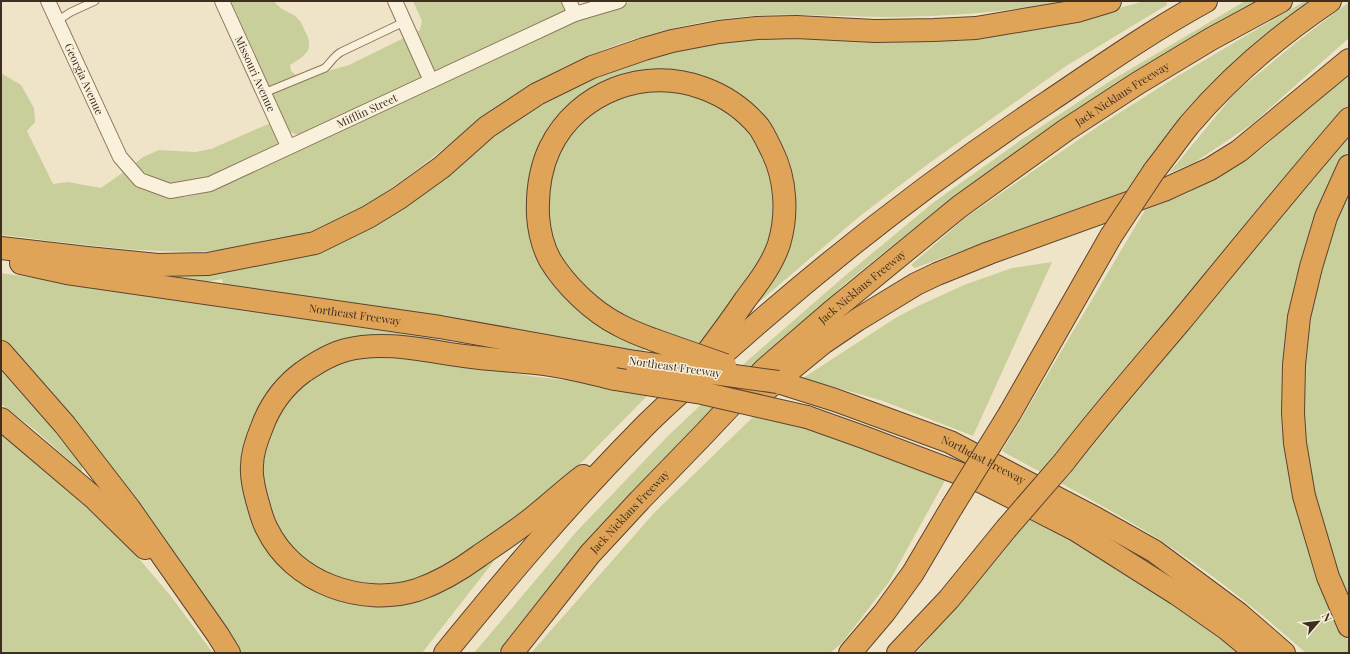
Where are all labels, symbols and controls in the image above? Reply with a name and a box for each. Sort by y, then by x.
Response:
street label: Missouri Avenue [232,33,280,114]
street label: Georgia Avenue [61,41,108,118]
street label: Jack Nicklaus Freeway [1071,58,1172,130]
street label: Mifflin Street [334,90,400,131]
street label: Jack Nicklaus Freeway [814,246,909,327]
street label: Northeast Freeway [308,300,402,328]
street label: Northeast Freeway [628,353,722,380]
street label: Northeast Freeway [940,432,1029,487]
street label: Jack Nicklaus Freeway [586,466,672,557]
north arrow [1298,602,1338,642]
text: N [1319,610,1336,624]

